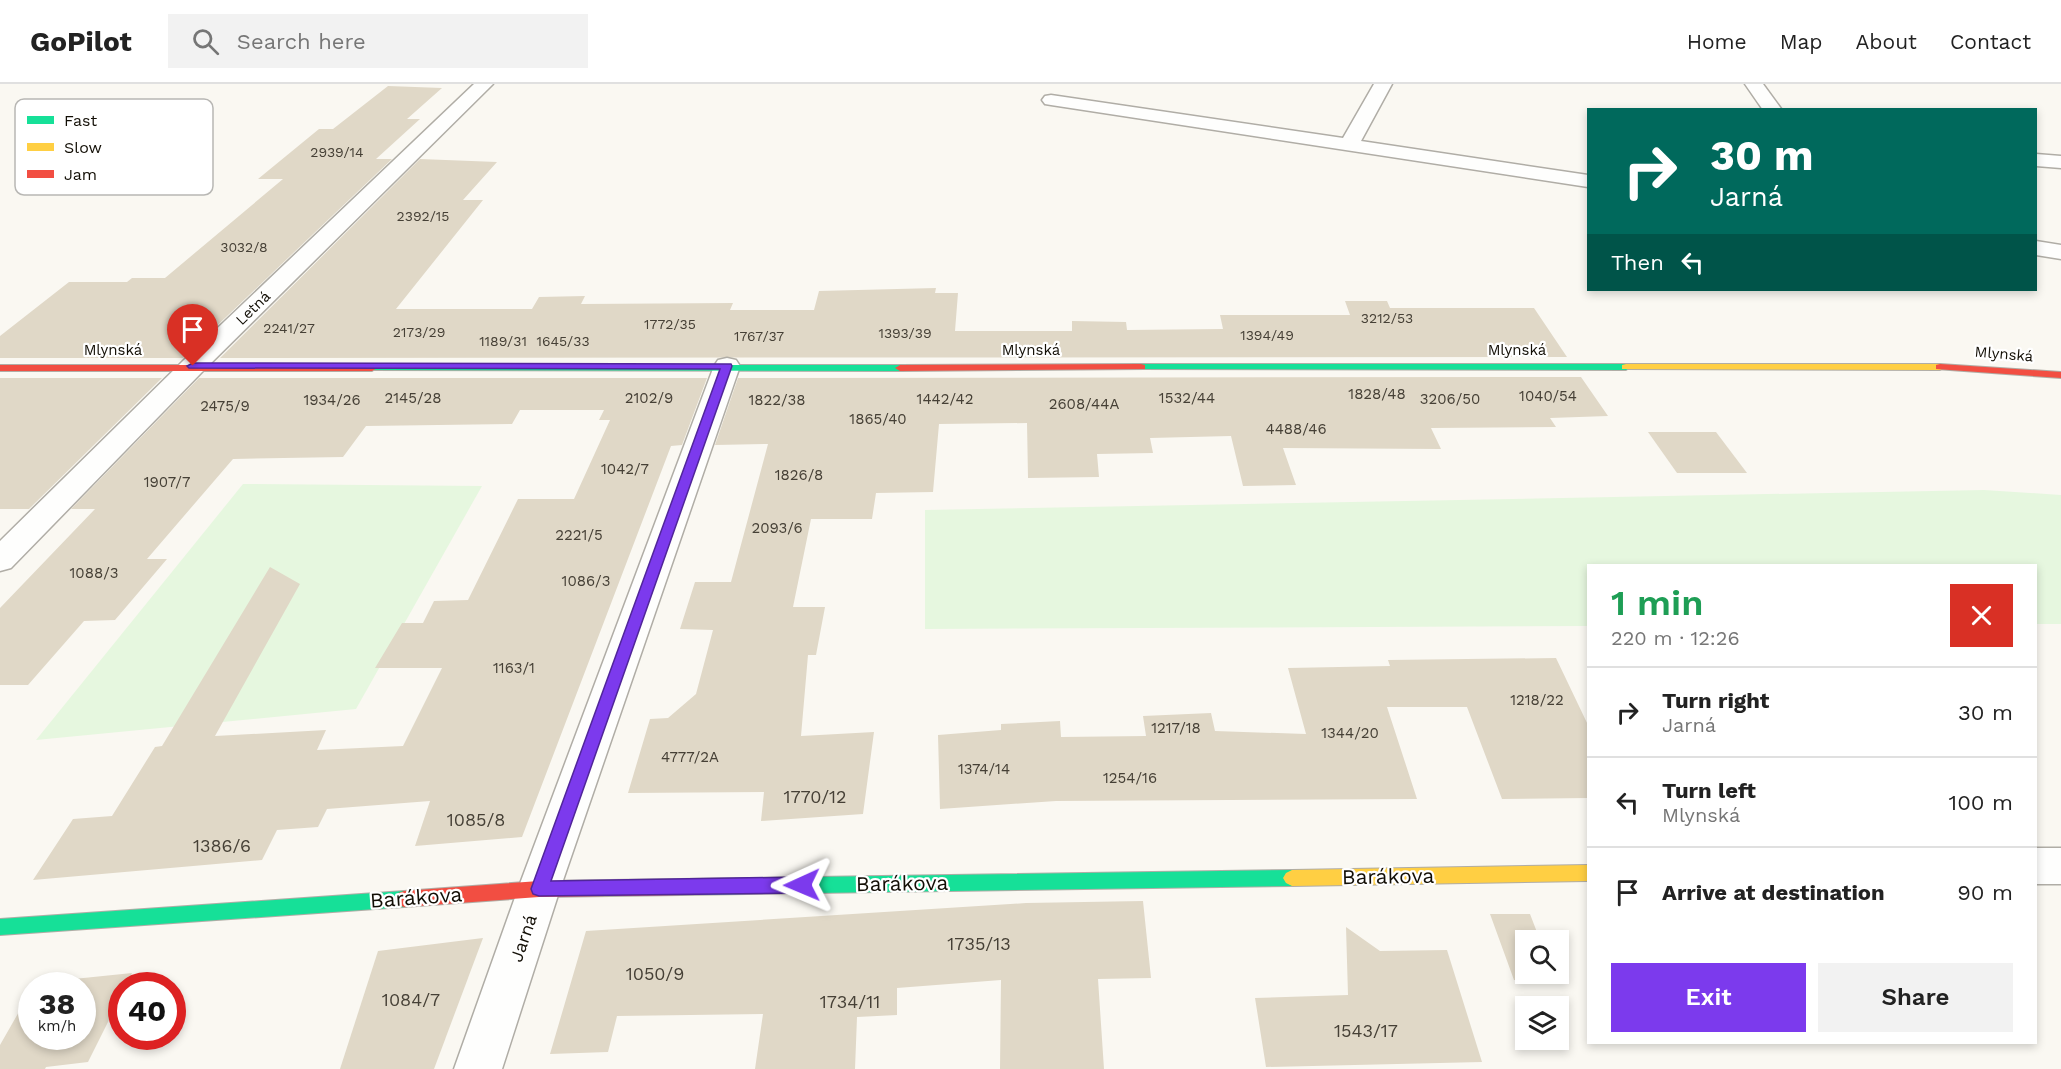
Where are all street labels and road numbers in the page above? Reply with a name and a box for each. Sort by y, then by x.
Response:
street label: Letná [232,287,274,329]
street label: Mlynská [84,341,143,359]
street label: Mlynská [1002,341,1061,359]
street label: Mlynská [1488,341,1547,359]
street label: Mlynská [1974,342,2035,366]
street label: Barákova [1342,863,1435,889]
street label: Barákova [856,870,949,896]
street label: Barákova [369,881,463,913]
street label: Jarná [505,912,541,964]

